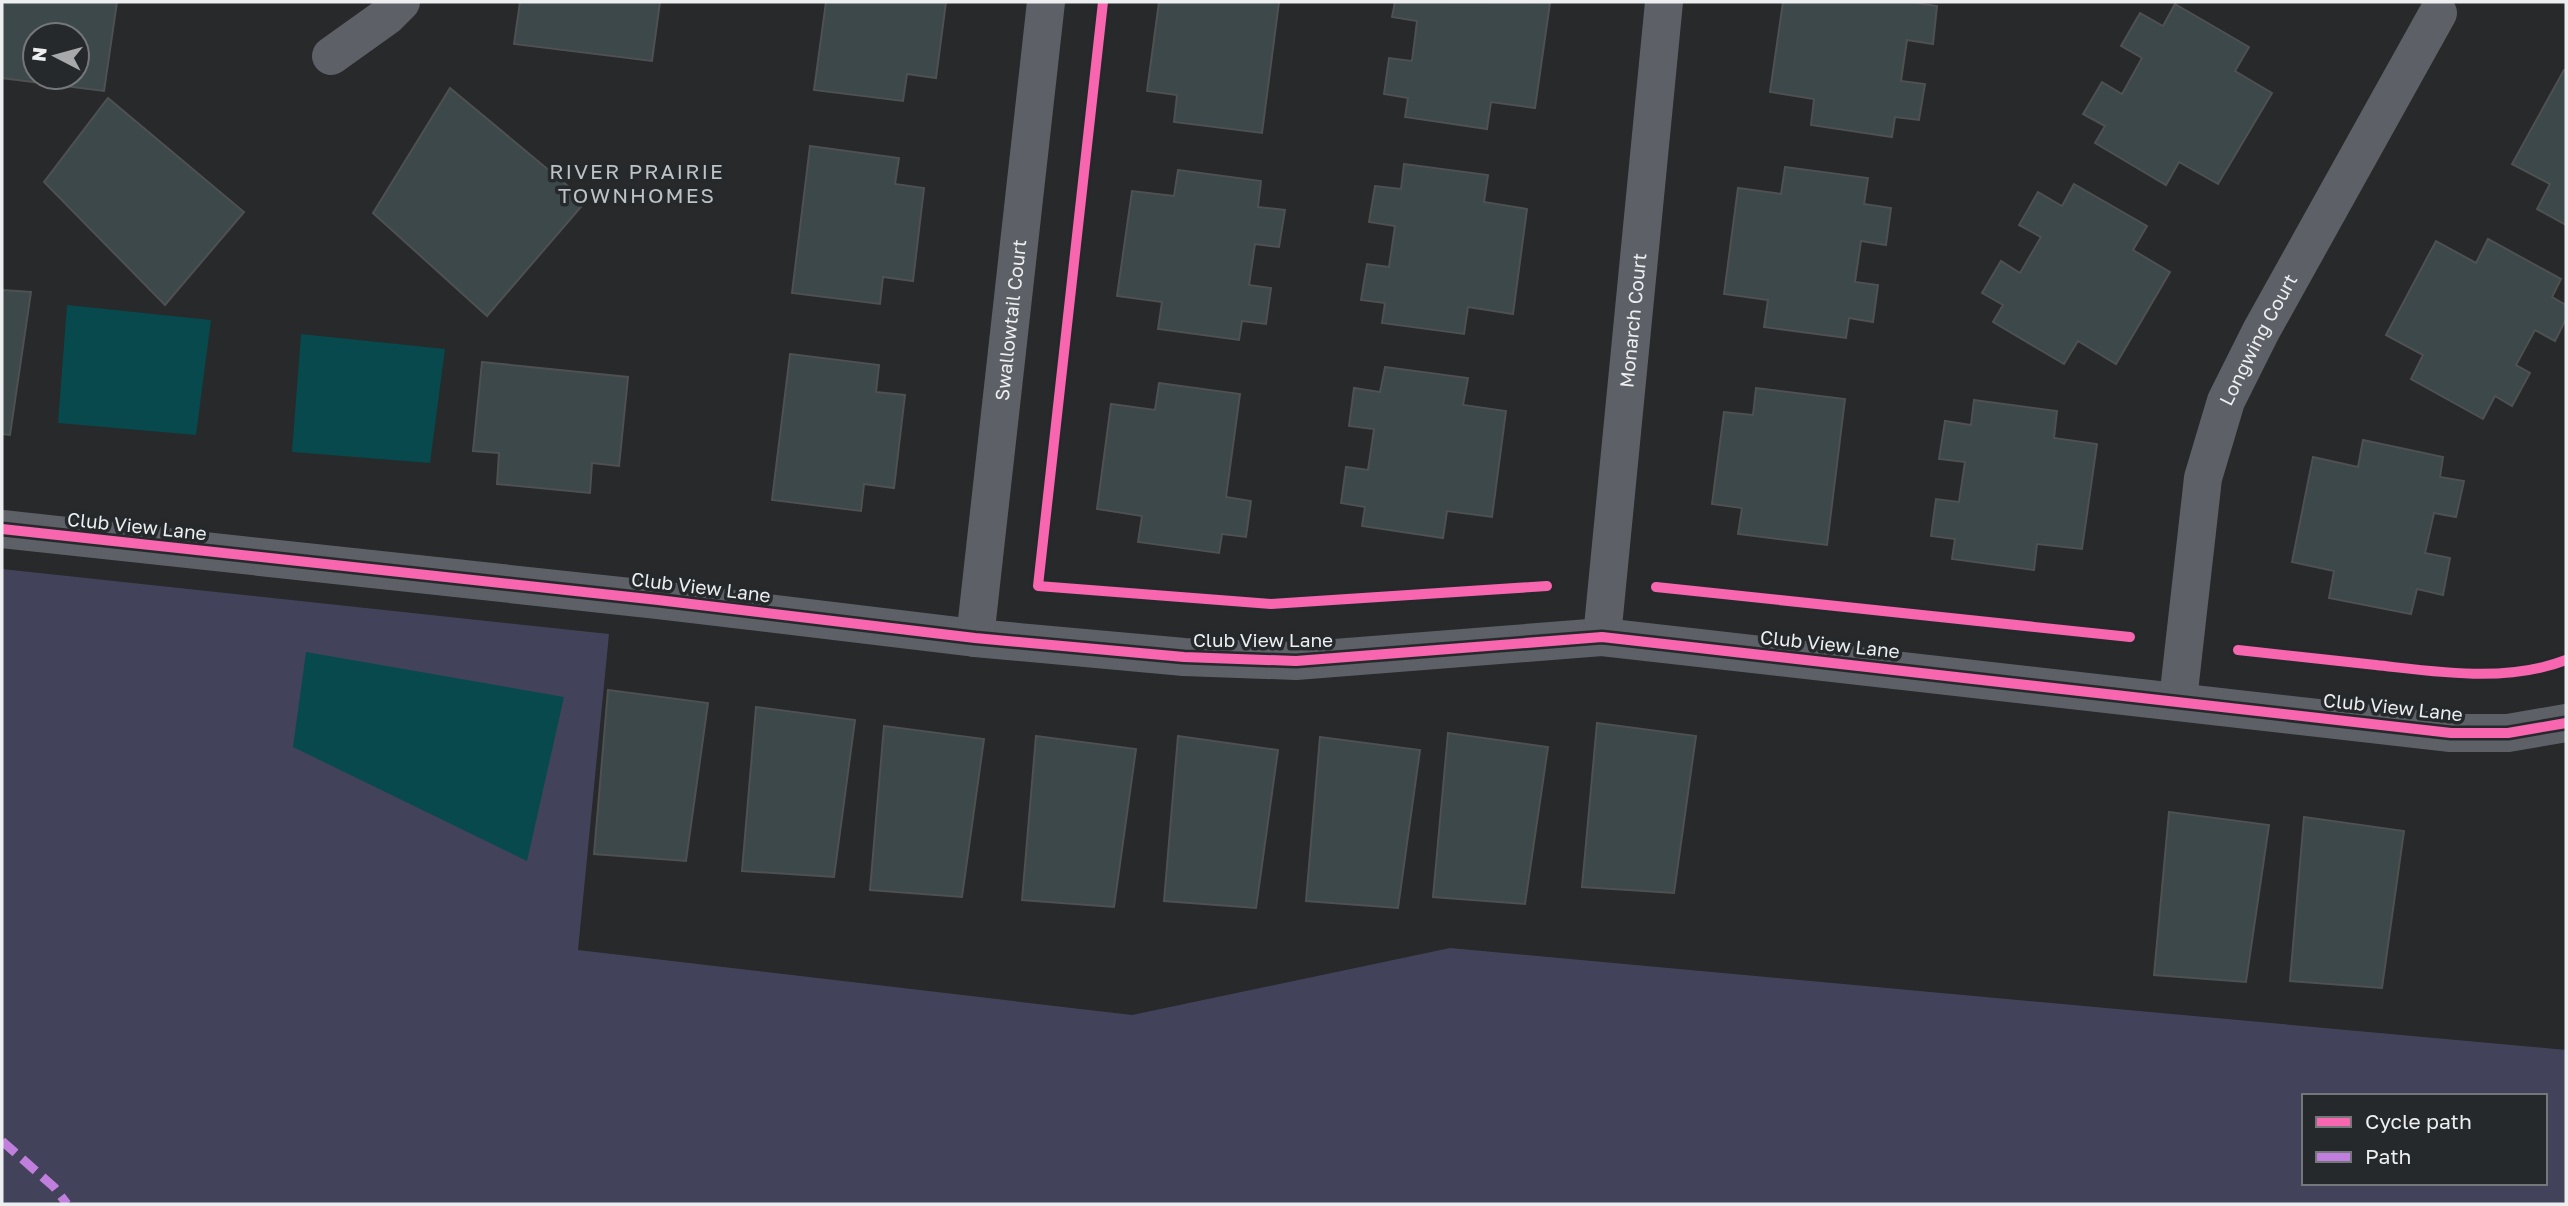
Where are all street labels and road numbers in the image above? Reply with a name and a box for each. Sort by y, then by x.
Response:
street label: Swallowtail Court [990,238,1030,402]
street label: Monarch Court [1614,252,1650,389]
street label: Longwing Court [2214,270,2302,409]
street label: Club View Lane [66,507,208,544]
street label: Club View Lane [630,567,772,606]
street label: Club View Lane [1759,625,1901,662]
street label: Club View Lane [1193,628,1333,651]
street label: Club View Lane [2322,688,2464,725]

